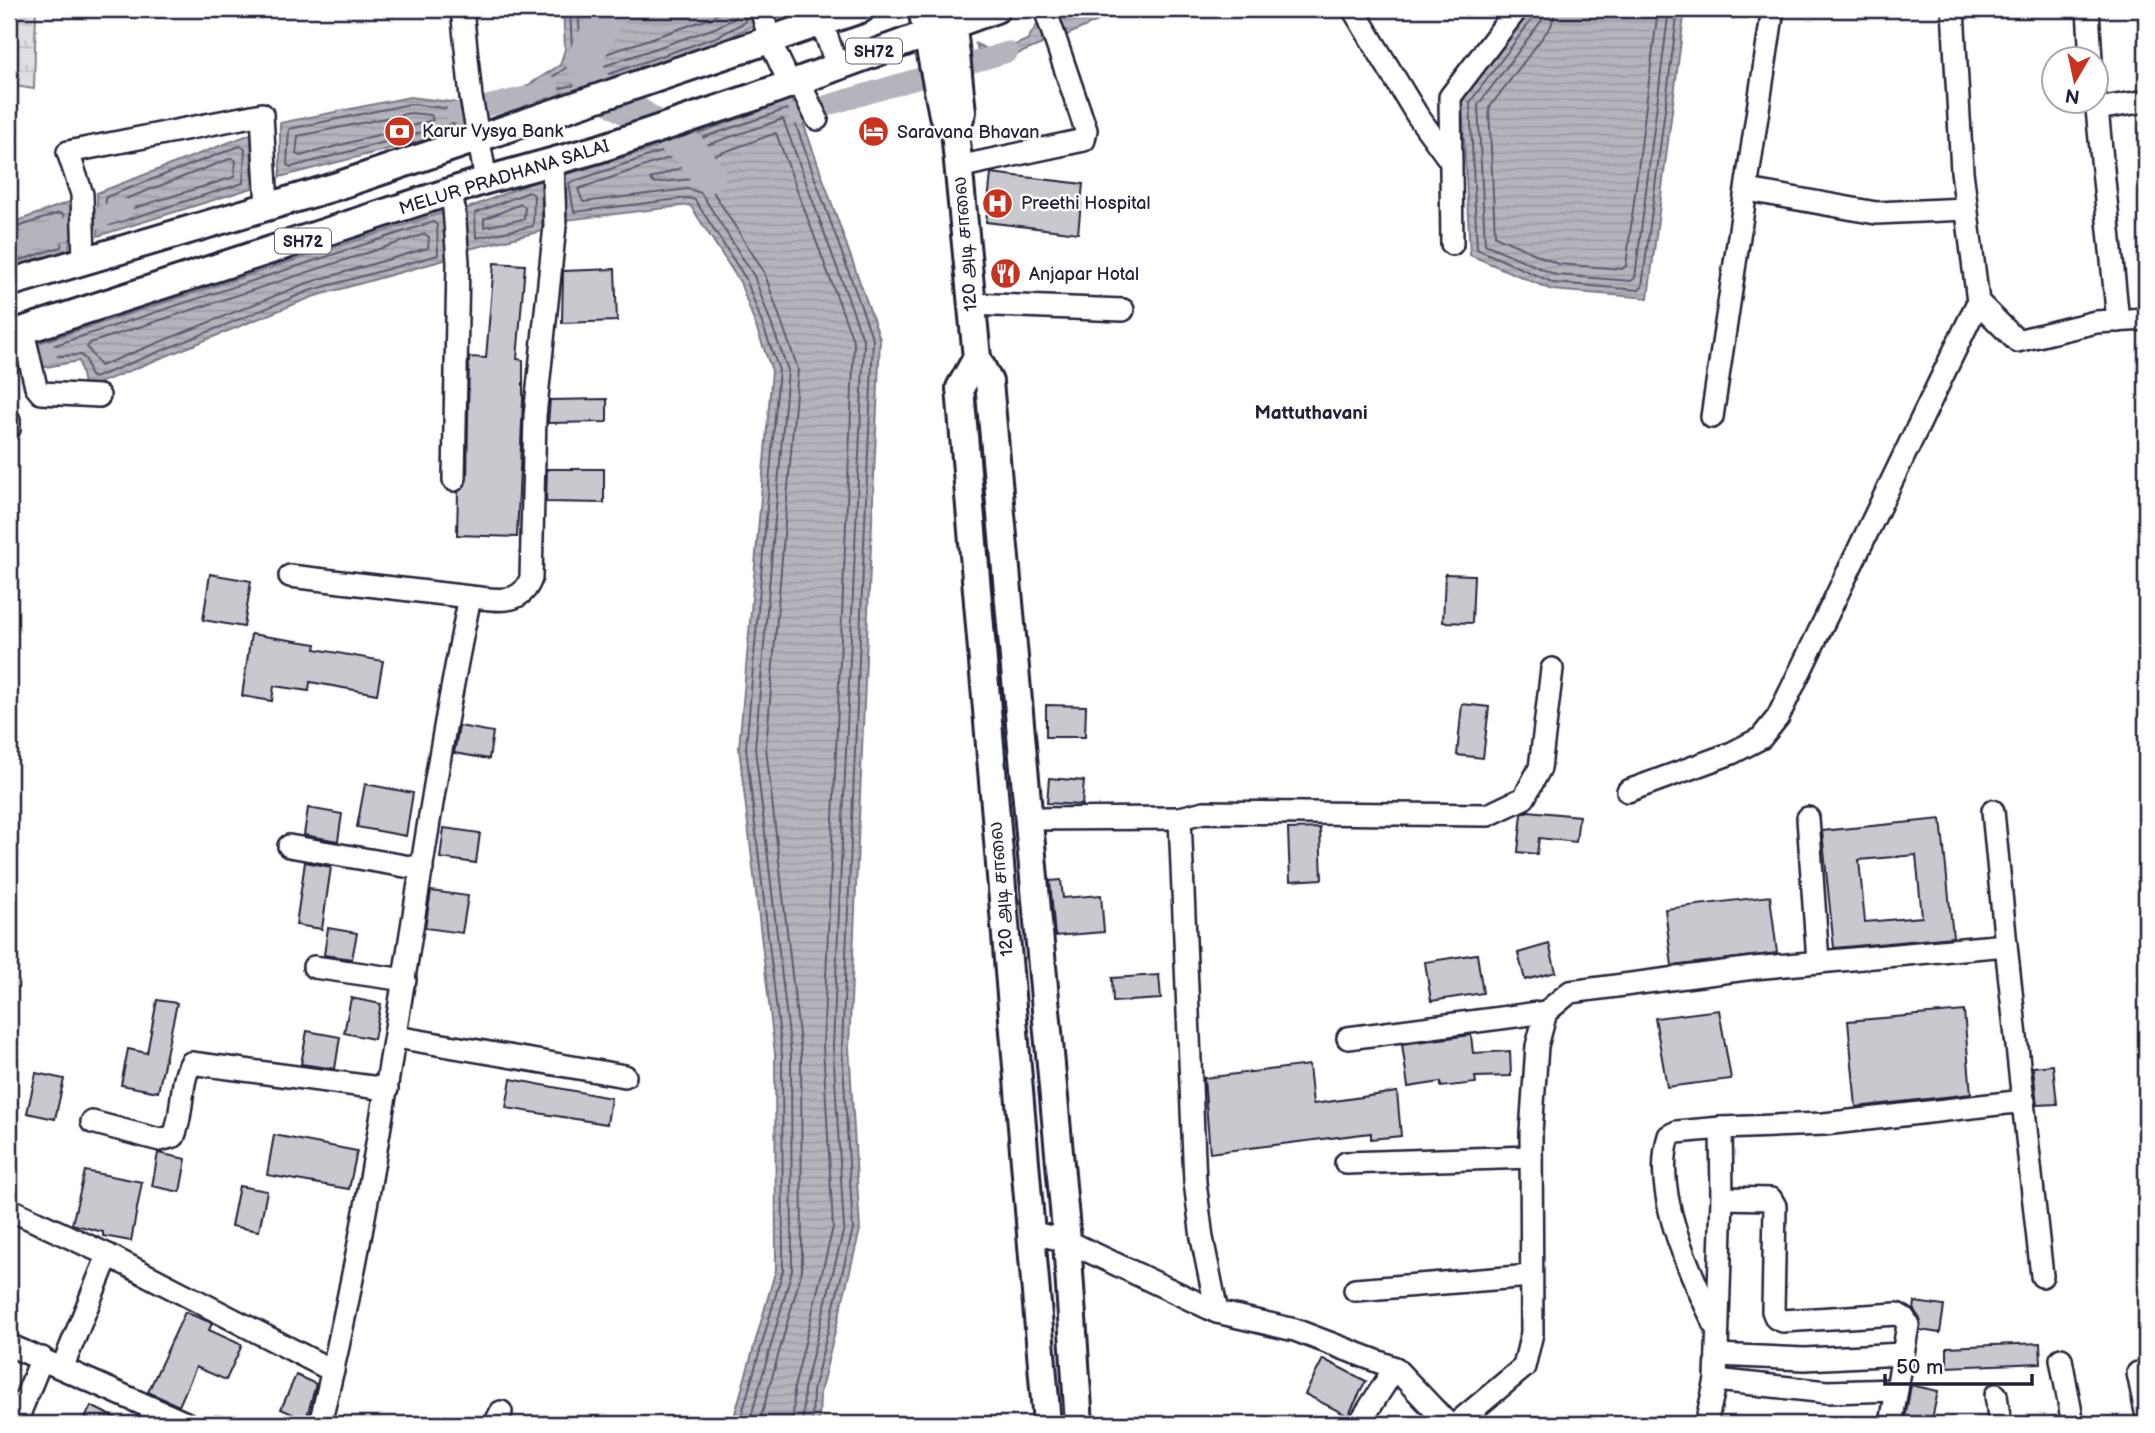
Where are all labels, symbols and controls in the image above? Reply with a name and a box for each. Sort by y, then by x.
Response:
road number: SH72 [846,38,902,64]
north arrow [2039,46,2110,116]
text: N [2064,83,2081,108]
bank icon: Karur Vysya Bank [382,114,416,148]
hotel icon: Saravana Bhavan [857,115,891,149]
place label: Karur Vysya Bank [422,121,563,142]
place label: Saravana Bhavan [897,122,1040,143]
street label: MELUR PRADHANA SALAI [396,135,612,220]
street label: 120 அடி சாலை [949,175,983,312]
hospital icon: Preethi Hospital [981,186,1015,220]
place label: Preethi Hospital [1021,193,1151,214]
road number: SH72 [275,229,331,254]
restaurant icon: Anjapar Hotal [989,257,1023,291]
place label: Anjapar Hotal [1029,264,1139,285]
district label: Mattuthavani [1254,402,1368,425]
street label: 120 அடி சாலை [985,820,1019,957]
scale bar [1885,1342,2032,1386]
text: 50 m [1896,1355,1943,1380]

